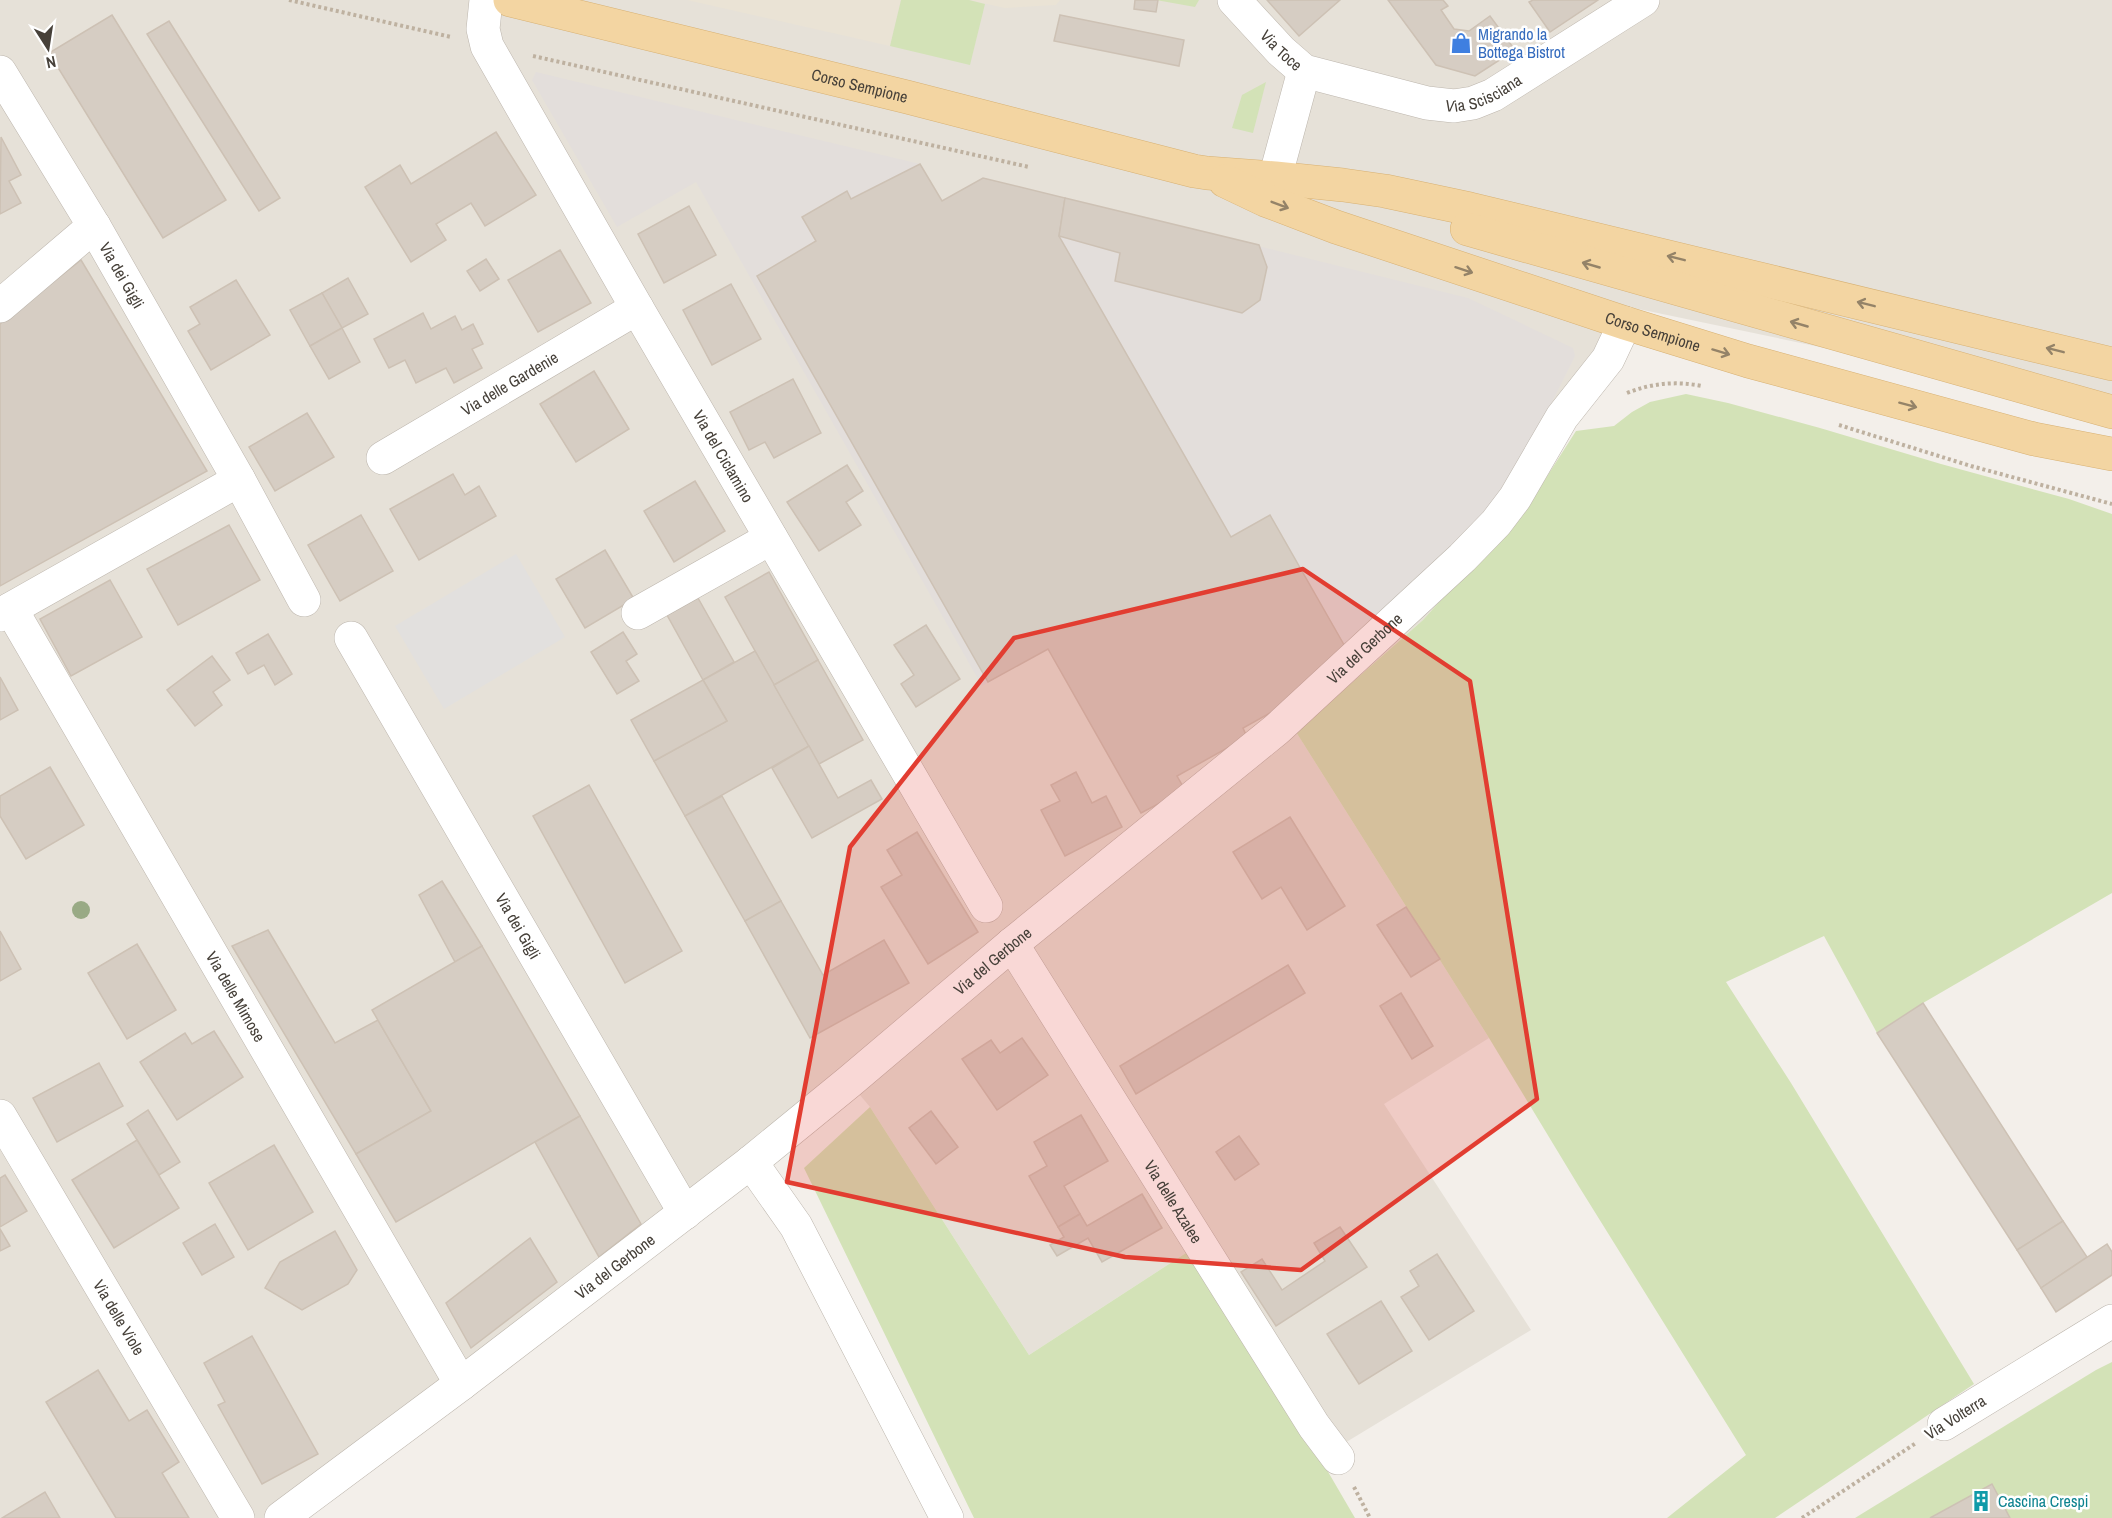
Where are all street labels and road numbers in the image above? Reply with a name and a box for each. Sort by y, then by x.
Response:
street label: Via Toce [1256,25,1307,76]
street label: Corso Sempione [809,63,910,108]
street label: Via Scisciana [1444,68,1526,117]
street label: Via dei Gigli [94,238,150,312]
street label: Corso Sempione [1603,306,1703,357]
street label: Via delle Gardenie [457,346,562,421]
street label: Via del Ciclamino [688,406,759,506]
street label: Via del Gerbone [1322,608,1407,689]
street label: Via dei Gigli [490,889,546,963]
street label: Via del Gerbone [949,922,1036,1000]
street label: Via delle Mimose [201,947,271,1046]
street label: Via delle Azalee [1139,1156,1208,1247]
street label: Via del Gerbone [570,1229,659,1304]
street label: Via delle Viole [88,1276,150,1359]
street label: Via Volterra [1920,1389,1990,1444]

